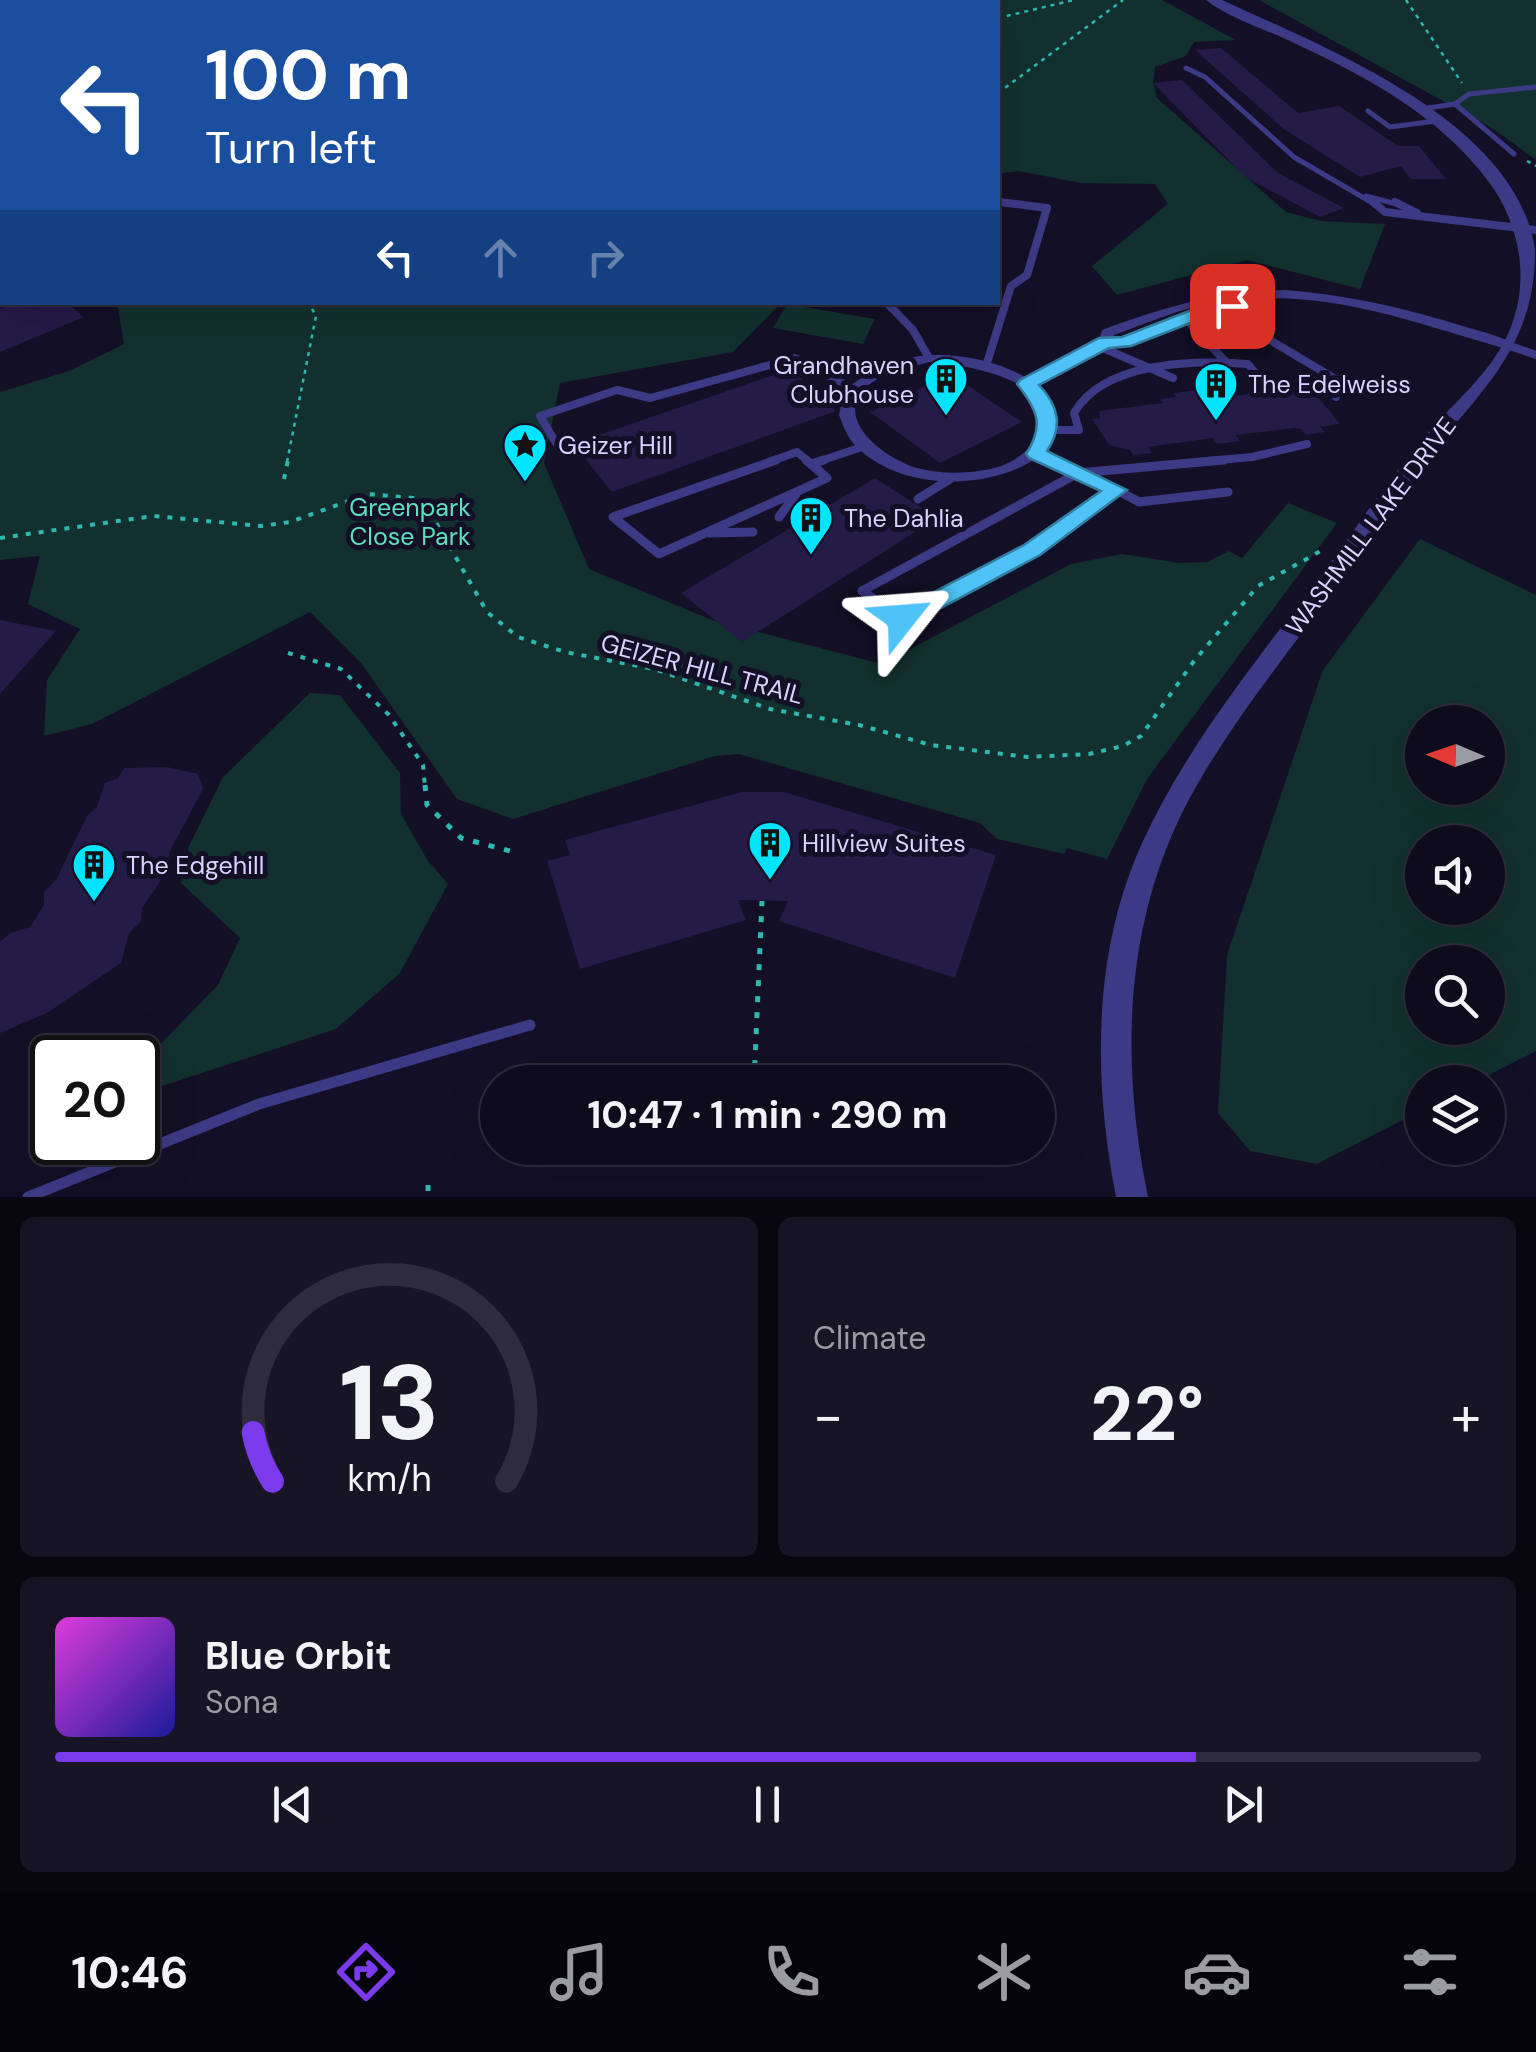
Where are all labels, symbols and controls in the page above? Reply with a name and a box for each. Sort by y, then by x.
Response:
text: 100 m [205,30,411,121]
icon: left [40,40,170,170]
text: Turn left [205,118,377,177]
icon: left [368,230,423,285]
icon: ahead [473,230,528,285]
icon: right [578,230,633,285]
pin [1190,264,1275,349]
icon: arrive [1205,279,1260,334]
place label: Grandhaven Clubhouse [774,349,914,411]
building icon: Grandhaven Clubhouse [923,356,969,417]
building icon: The Edelweiss [1193,361,1239,422]
place label: The Edelweiss [1248,368,1411,401]
street label: WASHMILL LAKE DRIVE [1278,411,1464,641]
place icon: Geizer Hill [502,422,548,483]
place label: Geizer Hill [558,429,673,462]
park label: Greenpark Close Park [349,491,471,553]
building icon: The Dahlia [788,495,834,556]
place label: The Dahlia [844,502,964,535]
position arrow [850,566,954,670]
street label: GEIZER HILL TRAIL [597,626,807,712]
north arrow [1405,705,1505,805]
map controls [1405,705,1505,1165]
building icon: Hillview Suites [747,820,793,881]
button: sound [1405,825,1505,925]
place label: Hillview Suites [802,827,966,860]
building icon: The Edgehill [71,842,117,903]
place label: The Edgehill [126,849,264,882]
button: search [1405,945,1505,1045]
speed limit sign: 20 [30,1035,160,1165]
button: layers [1405,1065,1505,1165]
text: 10:47 · 1 min · 290 m [588,1090,947,1140]
text: Climate [813,1317,927,1359]
text: 13 [339,1336,439,1471]
text: 22° [1090,1366,1204,1463]
text: − [813,1380,843,1452]
text: + [1451,1380,1481,1452]
text: km/h [347,1456,431,1502]
text: Blue Orbit [205,1631,392,1681]
text: Sona [205,1681,278,1723]
icon: previous [265,1777,320,1832]
icon: pause [740,1777,795,1832]
icon: next [1216,1777,1271,1832]
icon: directions [331,1937,401,2007]
icon: music [544,1937,614,2007]
icon: phone [757,1937,827,2007]
icon: climate [969,1937,1039,2007]
icon: car [1182,1937,1252,2007]
icon: filters [1395,1937,1465,2007]
text: 10:46 [71,1943,189,2002]

